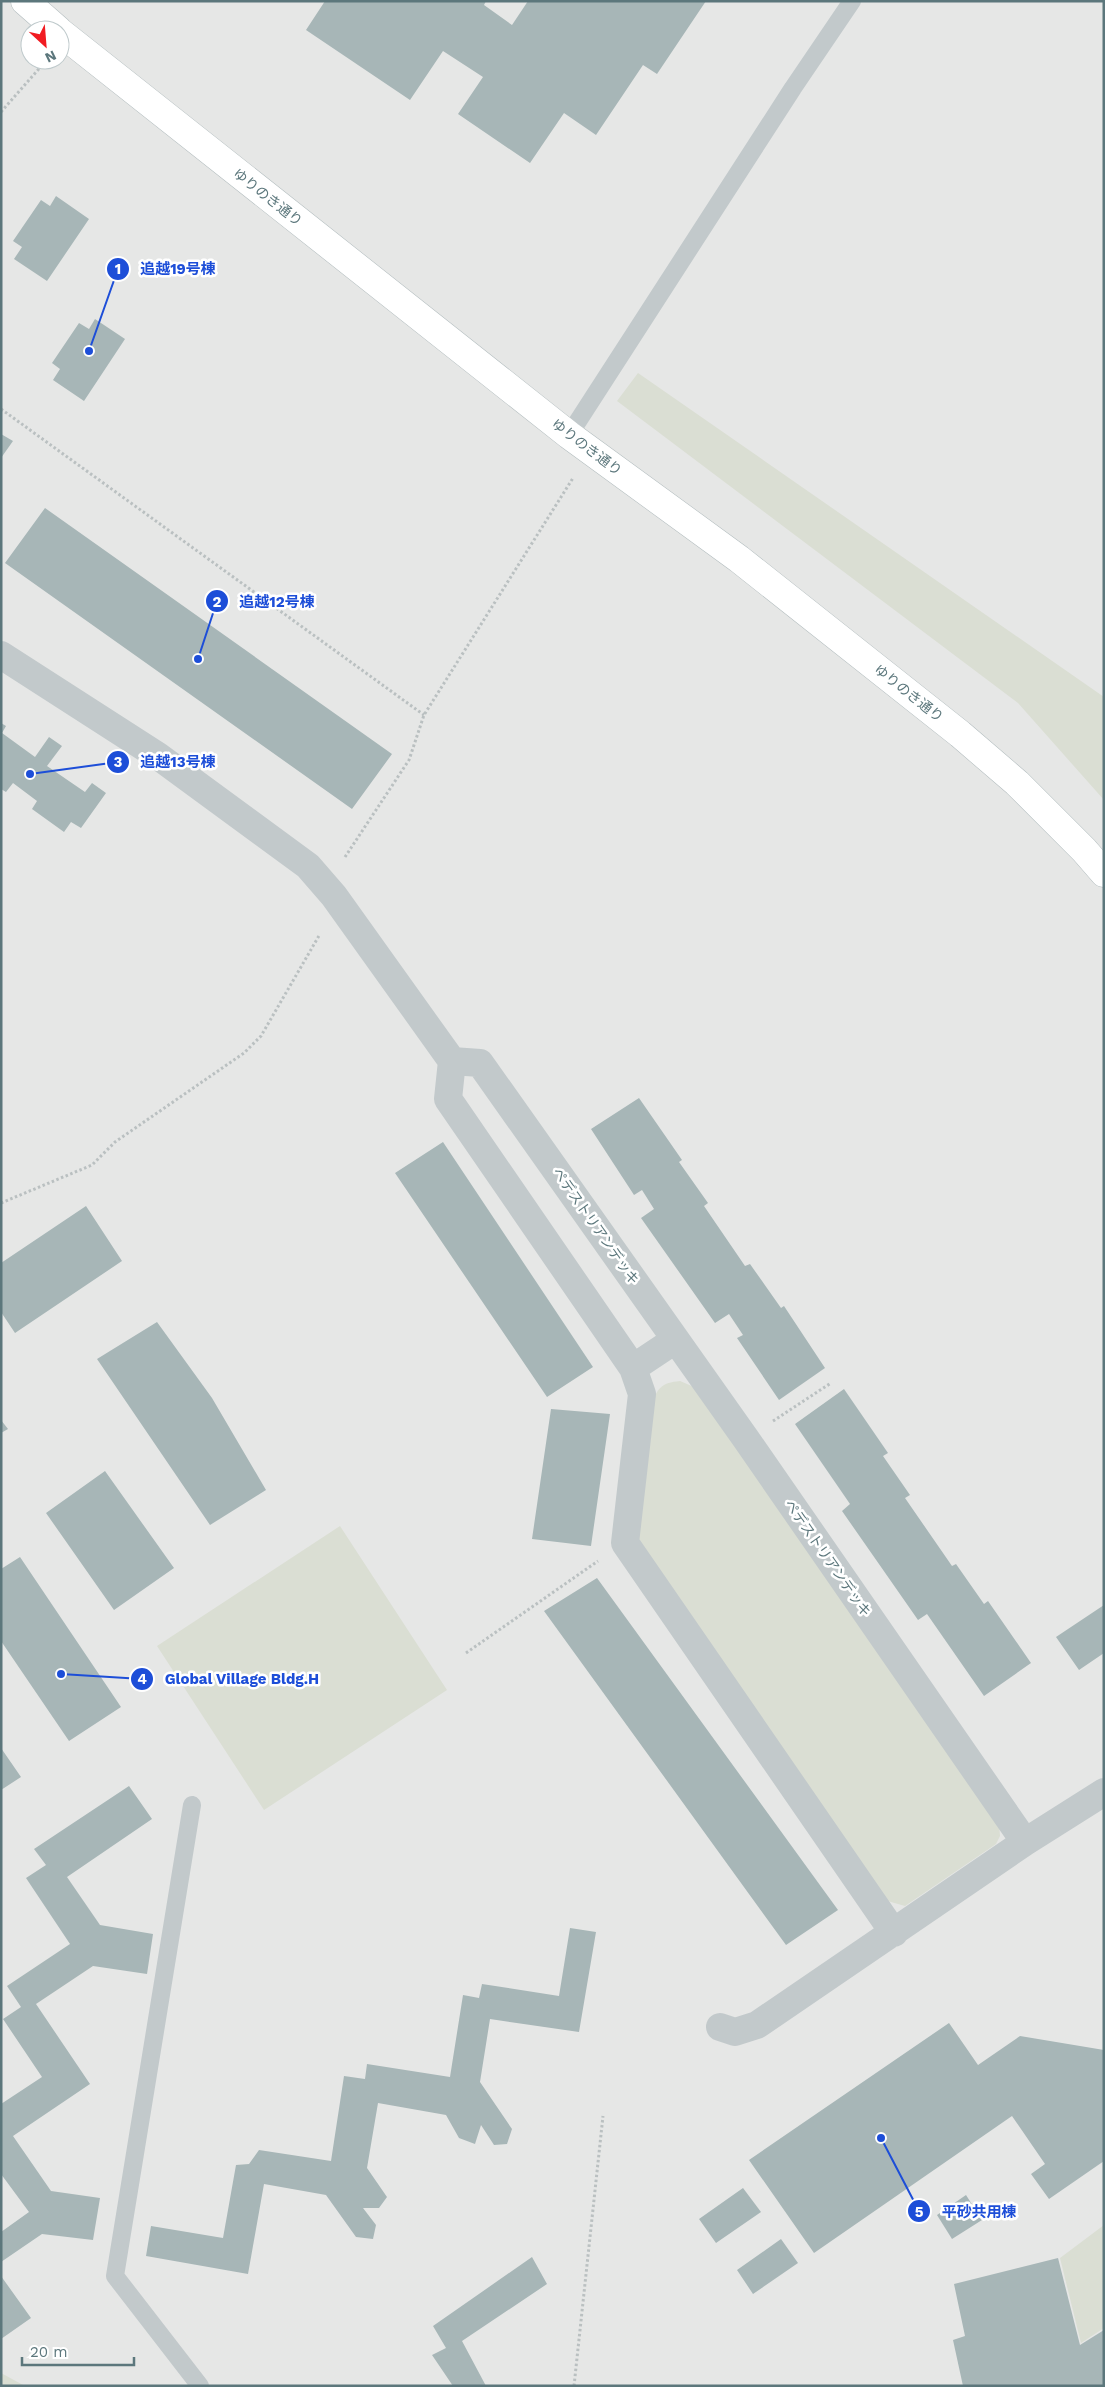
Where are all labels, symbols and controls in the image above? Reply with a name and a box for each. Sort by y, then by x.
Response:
north arrow [20,20,70,70]
text: N [43,47,59,66]
street label: ゆりのき通り [230,165,306,229]
callout: 追越19号棟 [105,254,226,284]
text: 1 [115,260,121,278]
text: 追越19号棟 [140,260,216,278]
street label: ゆりのき通り [549,415,625,479]
callout: 追越12号棟 [205,586,325,616]
text: 2 [213,593,222,611]
text: 追越12号棟 [239,593,315,611]
street label: ゆりのき通り [871,661,947,725]
callout: 追越13号棟 [105,747,225,777]
text: 3 [114,753,123,771]
text: 追越13号棟 [140,753,216,771]
street label: ペデストリアンデッキ [549,1164,643,1288]
street label: ペデストリアンデッキ [781,1496,875,1620]
callout: Global Village Bldg.H [129,1664,329,1694]
text: 4 [137,1670,147,1688]
text: Global Village Bldg.H [165,1670,319,1688]
callout: 平砂共用棟 [906,2196,1026,2226]
text: 5 [915,2203,924,2221]
text: 平砂共用棟 [941,2203,1017,2221]
scale bar [22,2334,135,2366]
text: 20 m [30,2343,68,2361]

